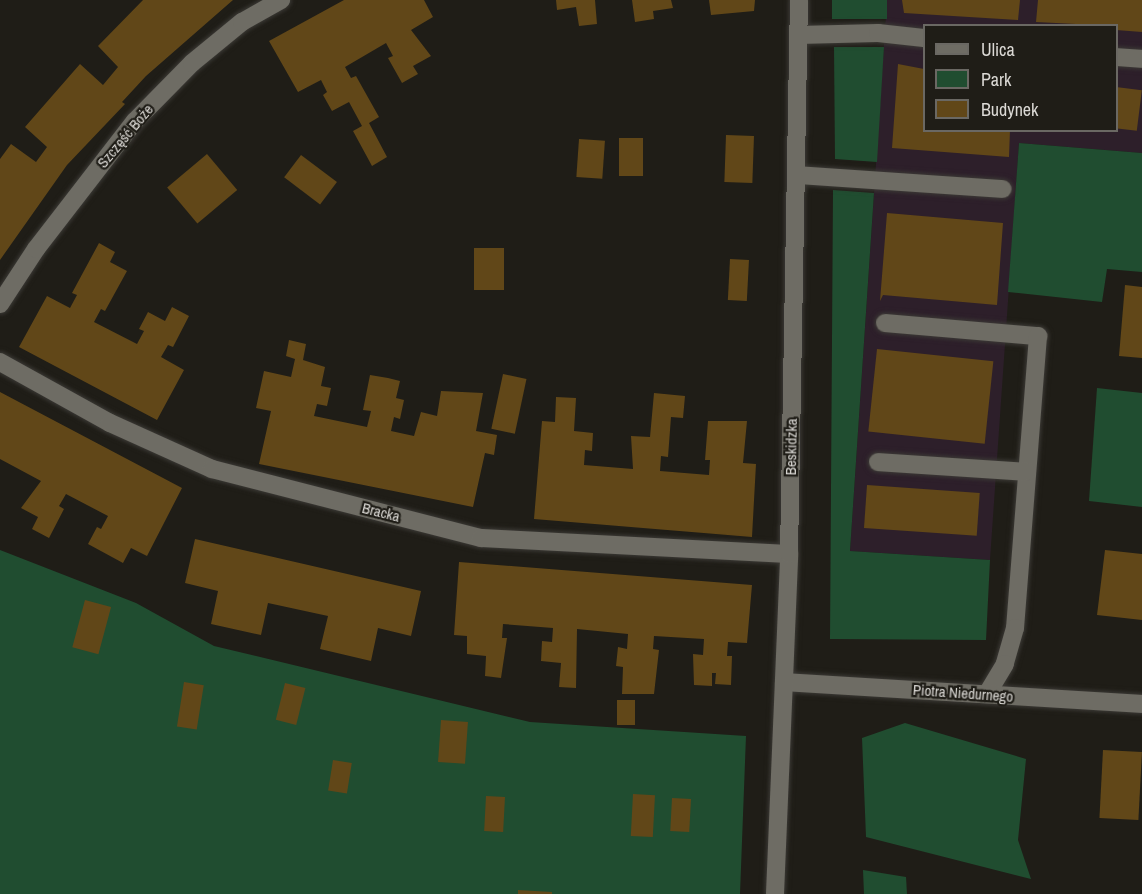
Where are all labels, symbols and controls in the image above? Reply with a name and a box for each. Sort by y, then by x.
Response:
legend [923,24,1118,132]
text: Ulica [981,37,1015,62]
text: Park [981,67,1011,92]
text: Budynek [981,97,1038,122]
street label: Szczęść Boże [93,101,157,171]
street label: Beskidzka [782,418,800,476]
street label: Bracka [360,499,402,525]
street label: Piotra Niedurnego [912,681,1014,705]

